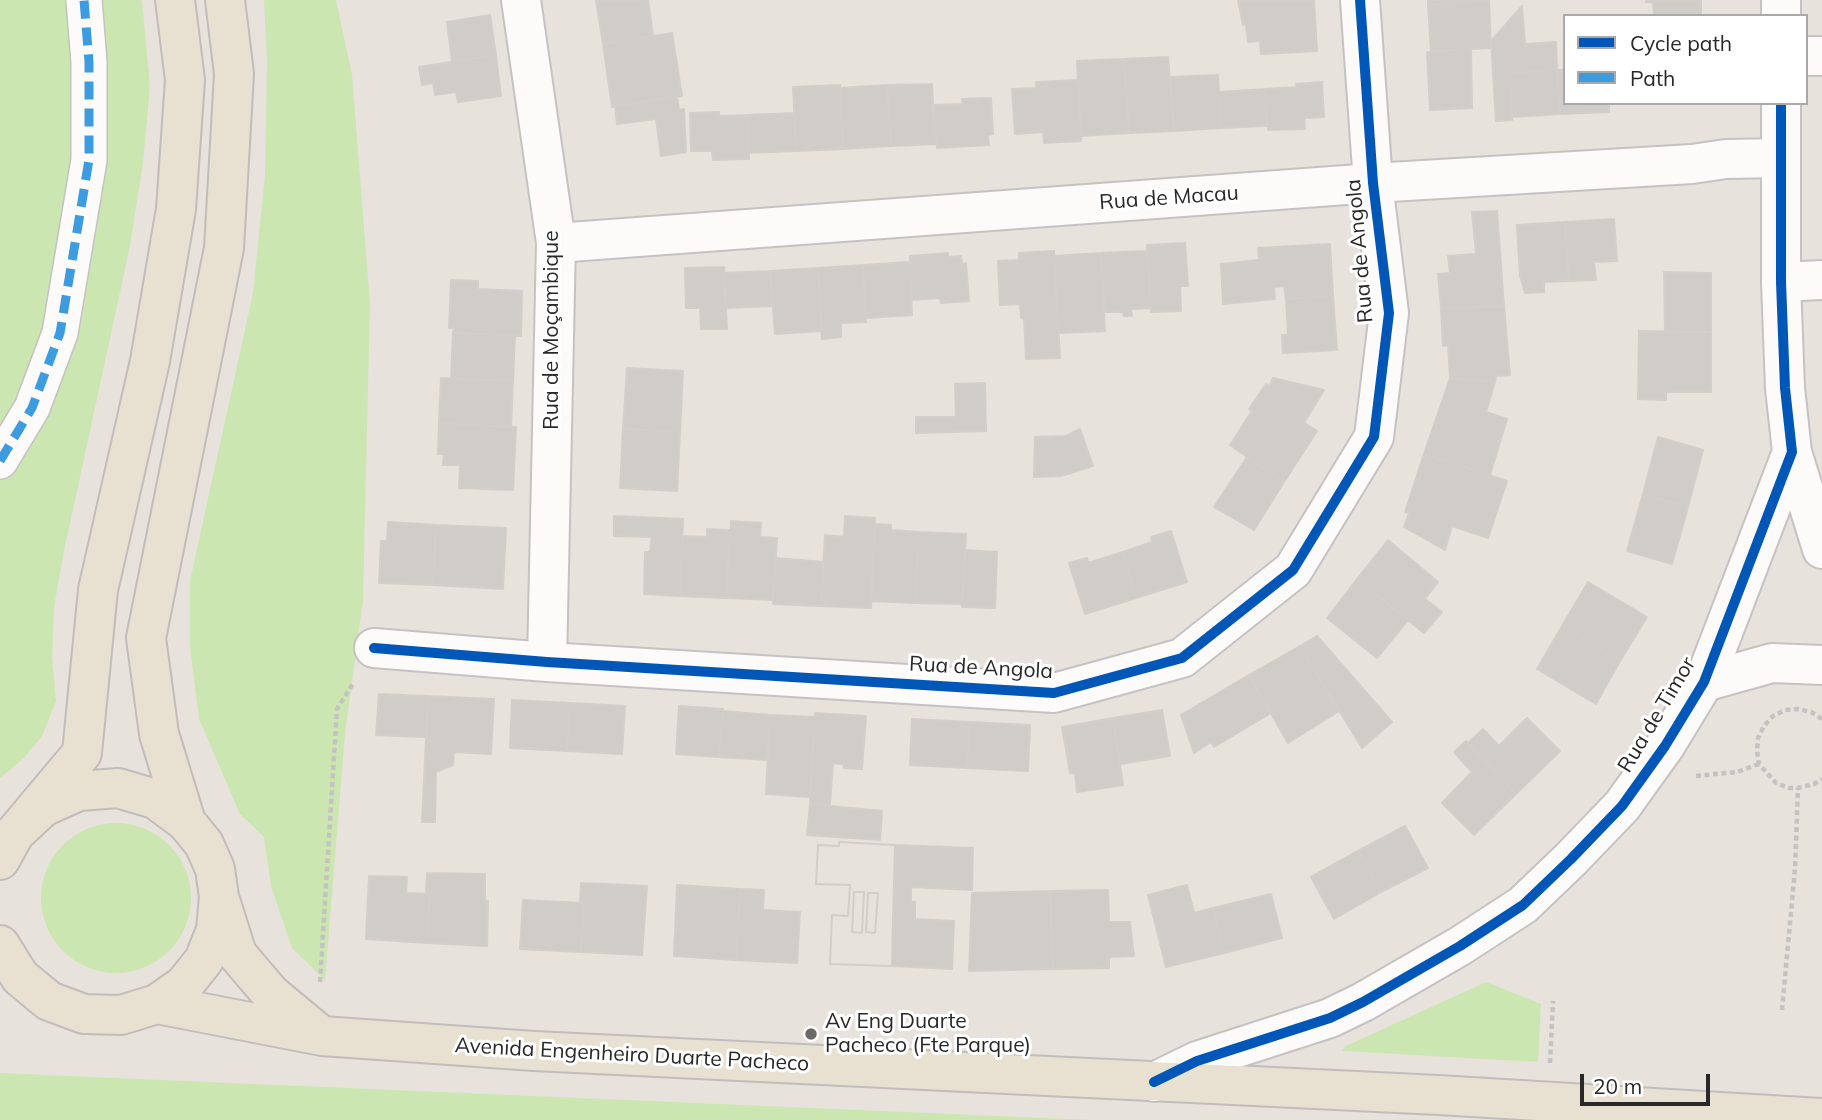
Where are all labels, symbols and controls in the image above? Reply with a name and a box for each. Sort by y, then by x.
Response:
legend [1563,14,1808,105]
text: Cycle path [1630,30,1732,56]
text: Path [1630,65,1675,91]
street label: Rua de Angola [1341,178,1379,324]
street label: Rua de Macau [1098,181,1240,215]
street label: Rua de Moçambique [539,230,565,430]
street label: Rua de Angola [908,652,1054,684]
street label: Rua de Timor [1613,653,1701,777]
place label: Av Eng Duarte Pacheco (Fte Parque) [825,1009,1031,1059]
marker: Av Eng Duarte Pacheco (Fte Parque) [803,1026,819,1042]
street label: Avenida Engenheiro Duarte Pacheco [454,1033,810,1077]
scale bar [1584,1060,1714,1104]
text: 20 m [1593,1073,1642,1099]

